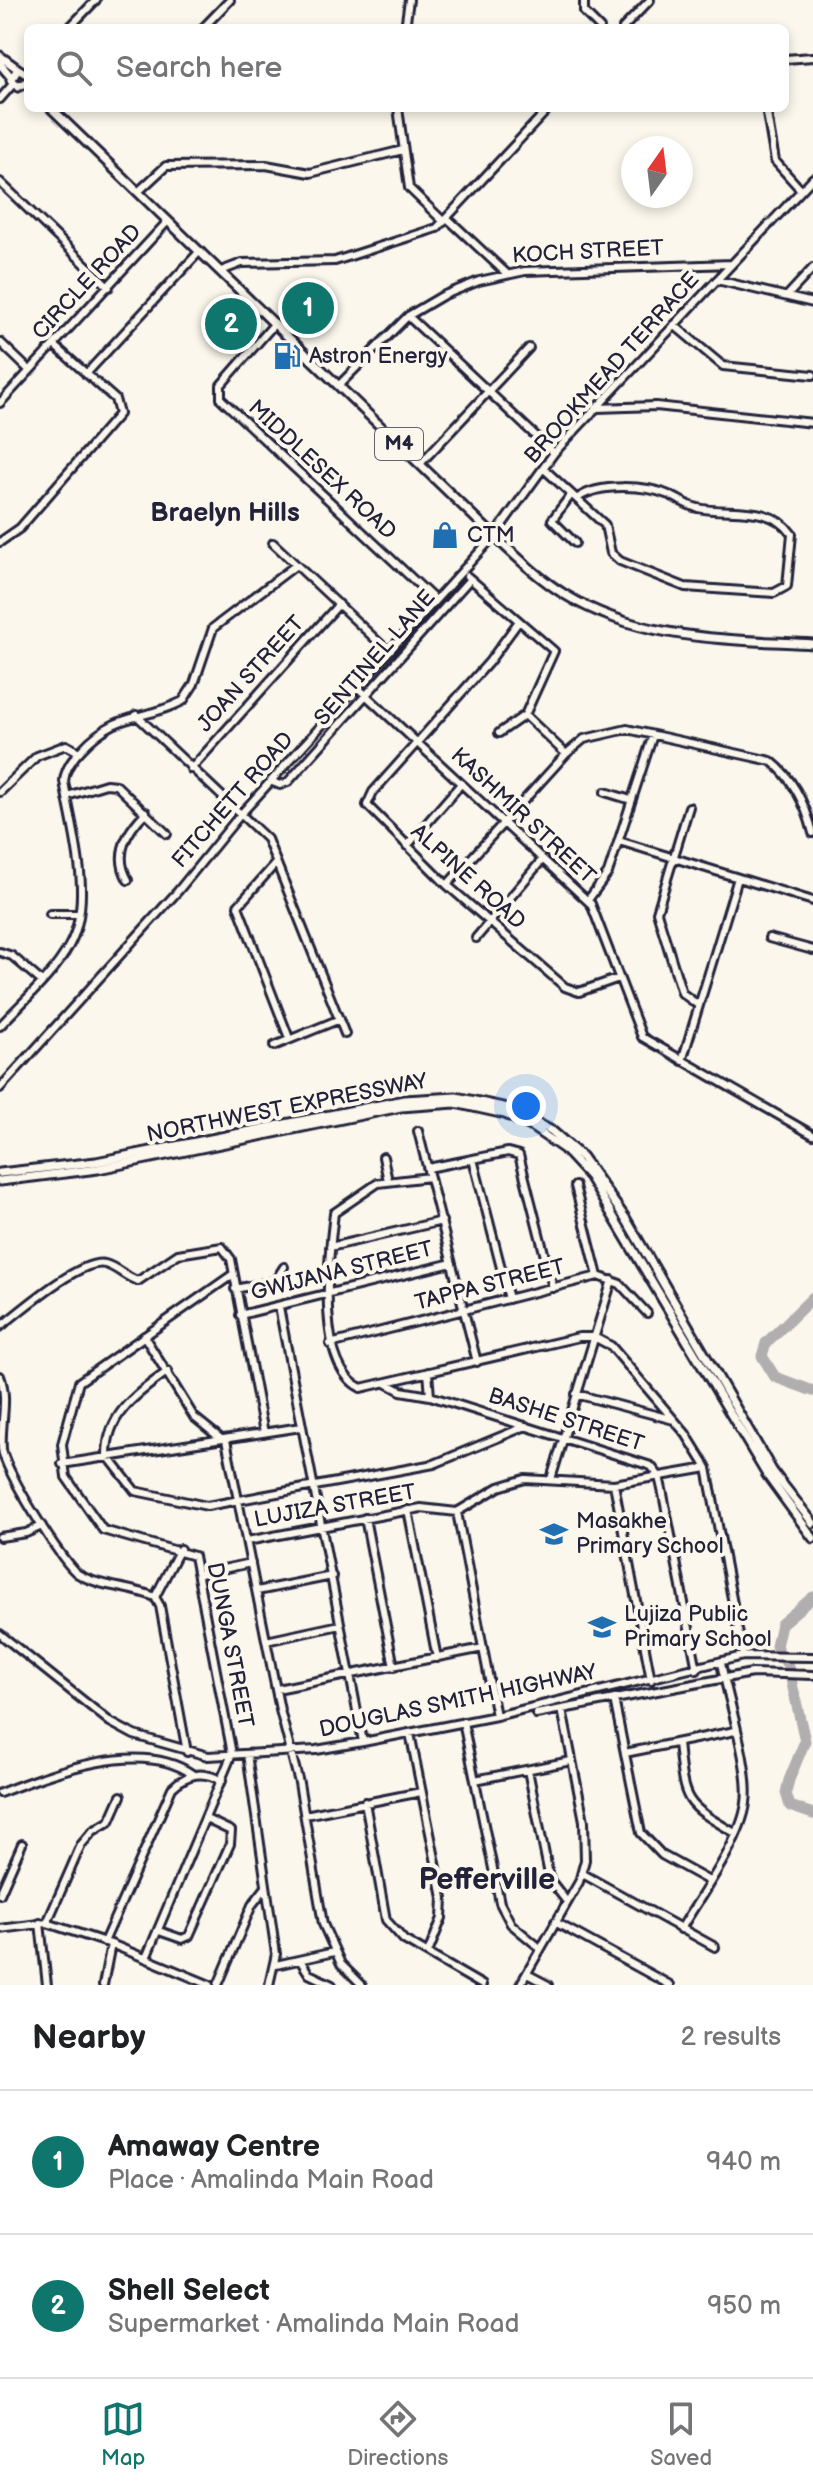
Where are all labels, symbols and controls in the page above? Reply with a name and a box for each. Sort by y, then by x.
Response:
search box [24,24,789,112]
icon: search [52,46,96,90]
text: Search here [116,50,282,86]
north arrow [621,136,693,208]
street label: CIRCLE ROAD [27,219,147,345]
street label: KOCH STREET [512,235,664,269]
street label: BROOKMEAD TERRACE [519,267,705,469]
pin: 1 [282,278,334,338]
pin: 2 [205,294,257,354]
fuel station icon: Astron Energy [272,341,302,371]
place label: Astron Energy [309,343,448,370]
street label: MIDDLESEX ROAD [242,394,402,546]
road number: M4 [375,428,423,460]
district label: Braelyn Hills [150,498,300,529]
shop icon: CTM [430,520,460,550]
place label: CTM [467,522,515,549]
street label: SENTINEL LANE [309,585,441,731]
street label: JOAN STREET [192,610,310,738]
street label: FITCHETT ROAD [167,726,299,874]
street label: KASHMIR STREET [445,742,601,890]
street label: ALPINE ROAD [405,818,531,936]
street label: NORTHWEST EXPRESSWAY [144,1068,430,1148]
your location [506,1086,546,1126]
street label: GWIJANA STREET [248,1235,436,1307]
street label: TAPPA STREET [412,1253,568,1317]
street label: BASHE STREET [485,1382,647,1458]
street label: LUJIZA STREET [252,1478,418,1534]
place label: Masakhe Primary School [576,1508,724,1560]
school or university icon: Masakhe Primary School [539,1519,569,1549]
street label: DUNGA STREET [201,1560,259,1730]
place label: Lujiza Public Primary School [624,1601,772,1653]
school or university icon: Lujiza Public Primary School [587,1612,617,1642]
street label: DOUGLAS SMITH HIGHWAY [317,1658,599,1744]
district label: Pefferville [419,1862,555,1898]
text: Nearby [32,2017,146,2058]
text: 2 results [681,2022,781,2053]
text: Amaway Centre [108,2129,320,2165]
text: 1 [53,2147,63,2178]
text: 940 m [706,2147,781,2178]
text: Place · Amalinda Main Road [108,2165,434,2196]
text: Shell Select [108,2273,270,2309]
text: 2 [50,2291,66,2322]
text: 950 m [707,2291,781,2322]
text: Supermarket · Amalinda Main Road [108,2309,519,2340]
tab: Map [101,2397,145,2472]
tab: Directions [347,2397,448,2472]
tab: Saved [650,2397,712,2472]

